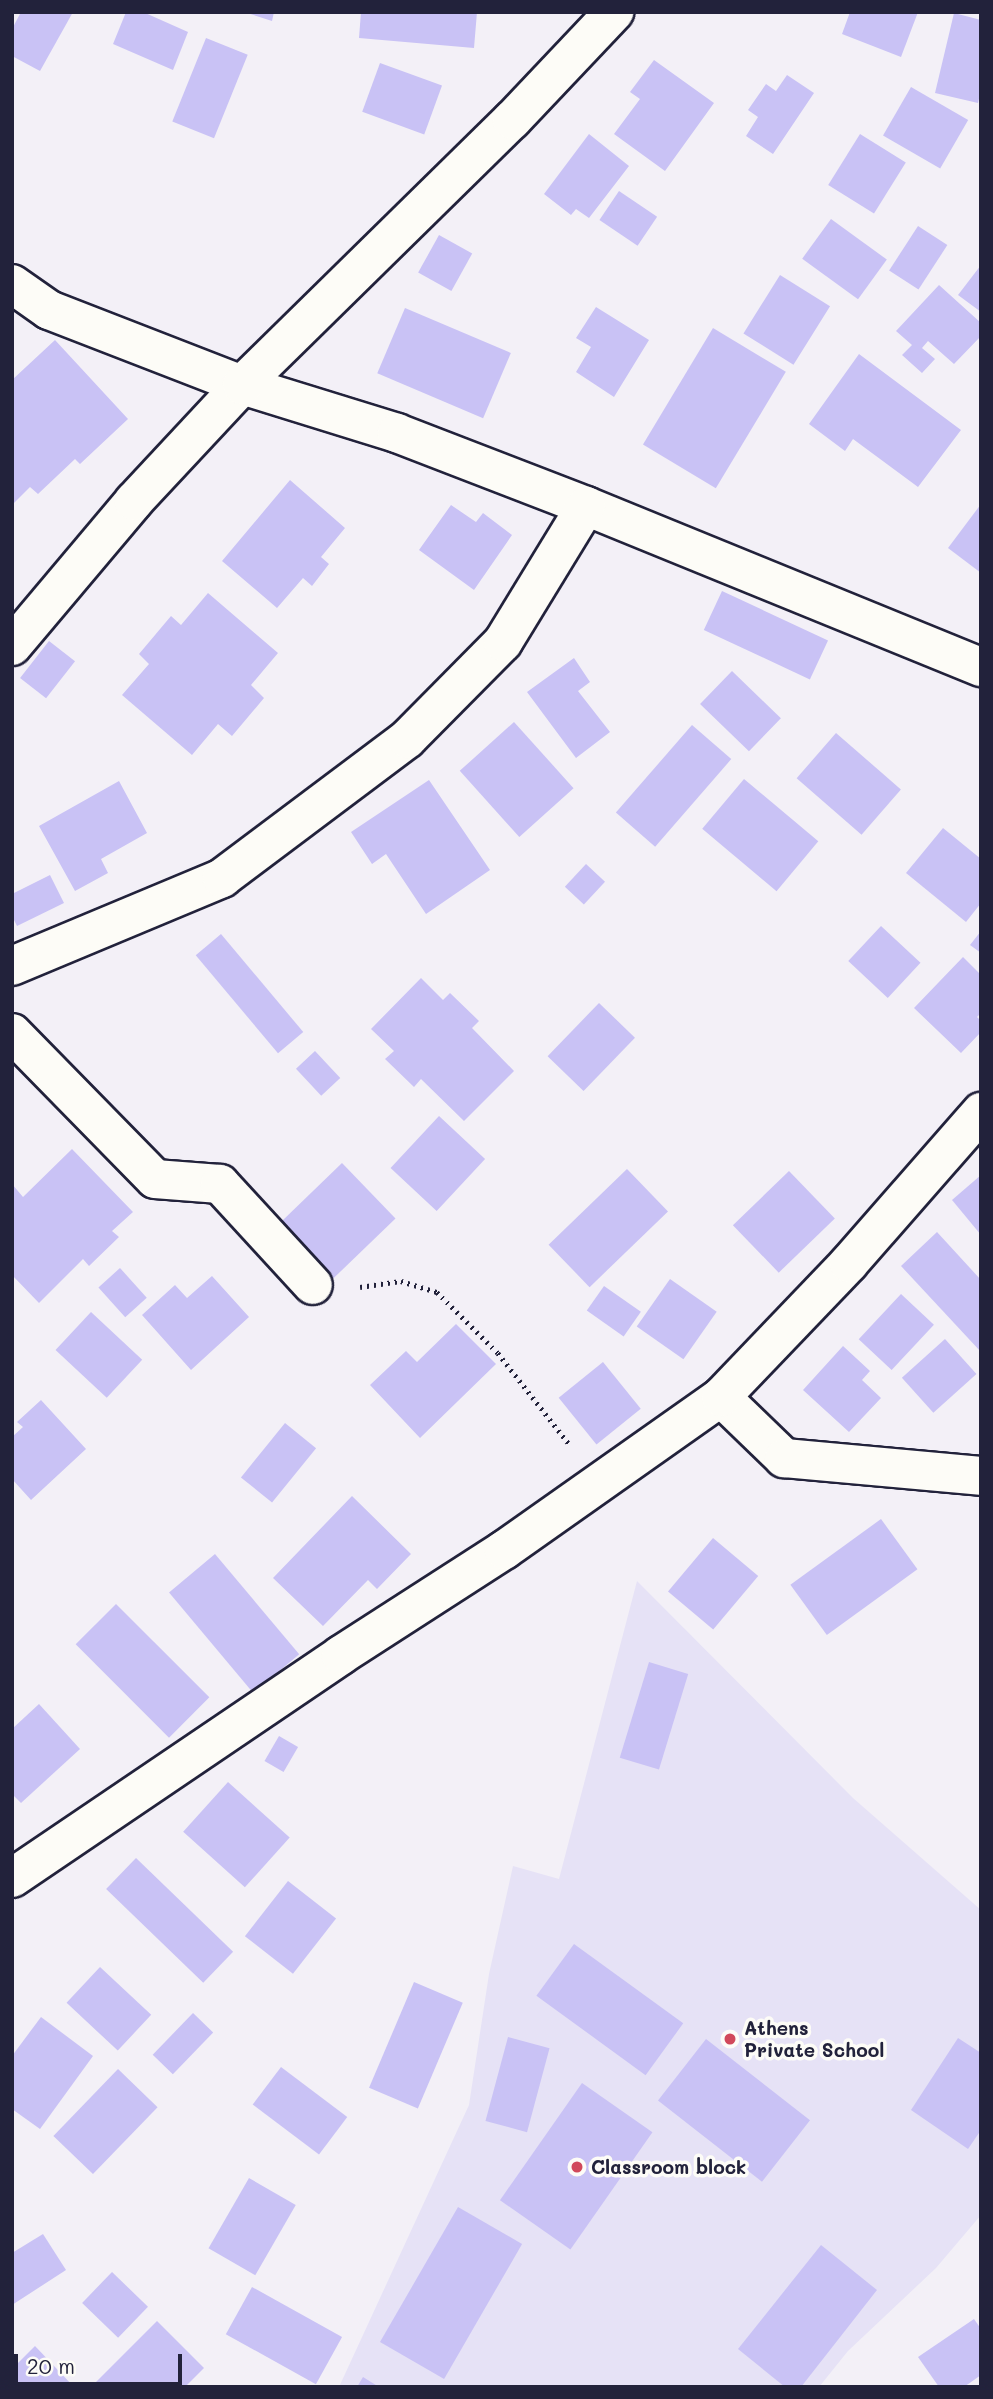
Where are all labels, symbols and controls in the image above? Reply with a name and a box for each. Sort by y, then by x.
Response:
place label: Athens Private School [744,2017,884,2061]
marker: Athens Private School [722,2031,738,2047]
place label: Classroom block [591,2156,746,2178]
marker: Classroom block [569,2159,585,2175]
scale bar [18,2340,186,2384]
text: 20 m [27,2352,75,2379]

